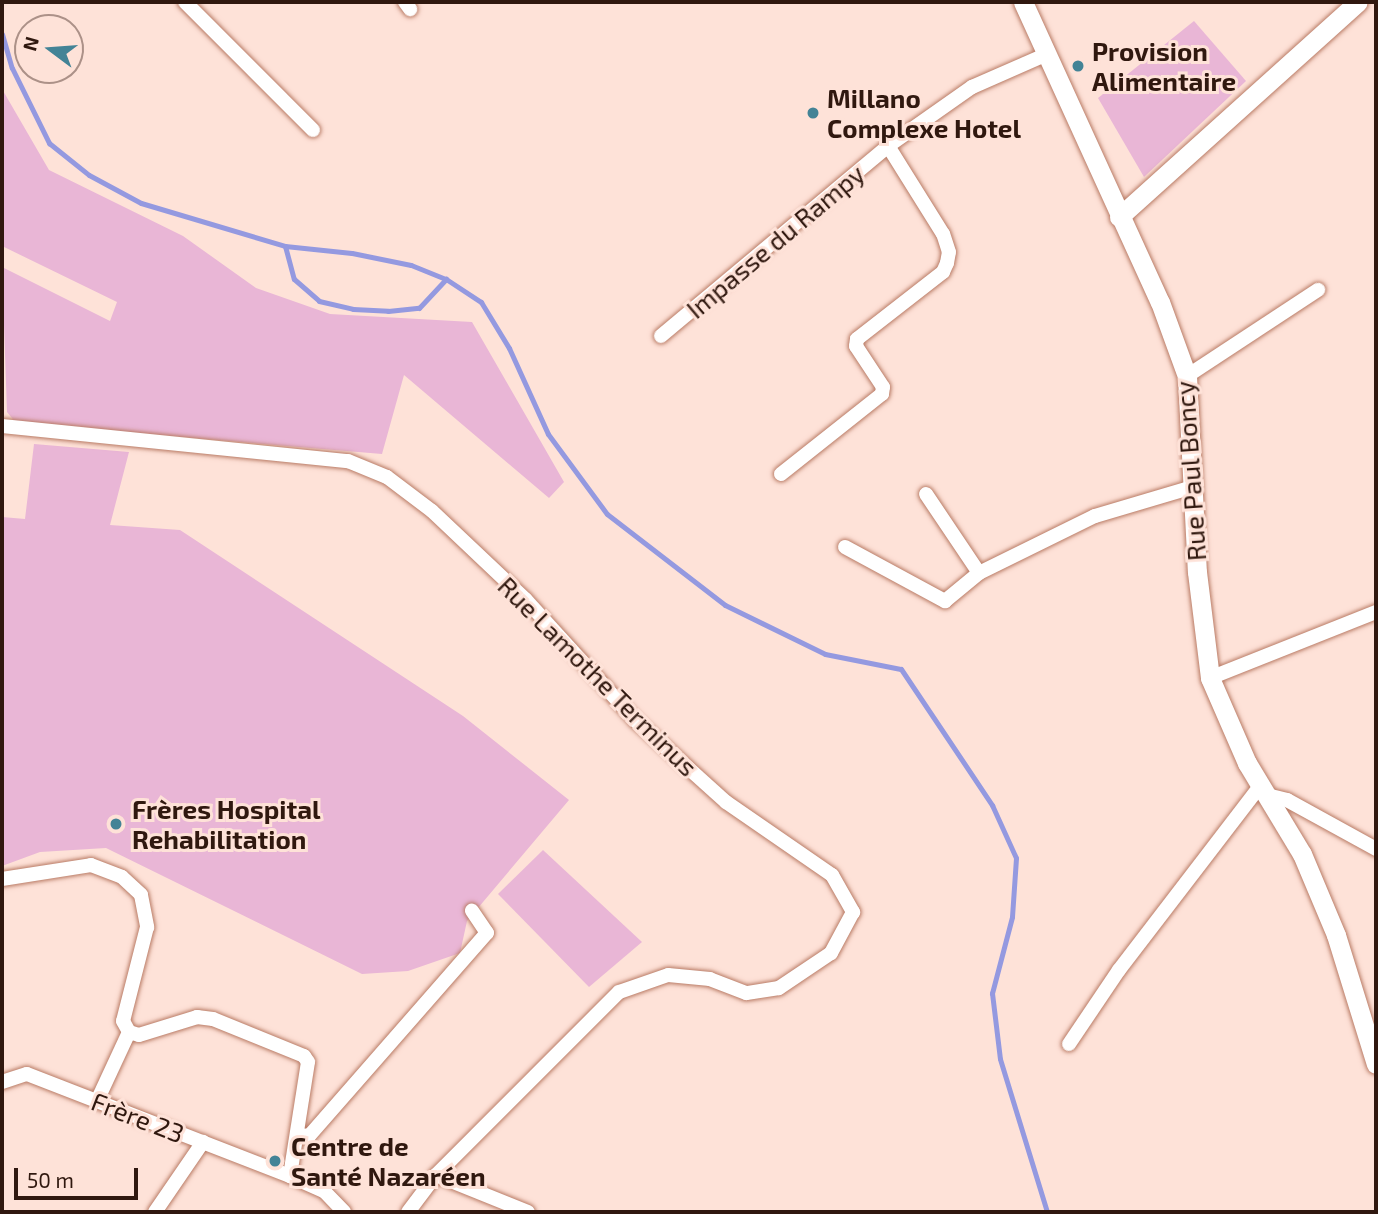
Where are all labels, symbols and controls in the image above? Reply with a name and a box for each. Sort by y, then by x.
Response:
north arrow [14,14,84,84]
text: N [17,34,43,53]
place label: Provision Alimentaire [1092,35,1236,96]
marker: Provision Alimentaire [1070,58,1086,74]
place label: Millano Complexe Hotel [827,82,1021,144]
marker: Millano Complexe Hotel [805,105,821,121]
street label: Impasse du Rampy [680,158,870,324]
street label: Rue Paul Boncy [1168,380,1212,562]
street label: Rue Lamothe Terminus [492,570,704,782]
place label: Frères Hospital Rehabilitation [132,793,321,854]
marker: Frères Hospital Rehabilitation [106,814,126,834]
street label: Frère 23 [87,1085,189,1149]
place label: Centre de Santé Nazaréen [291,1130,486,1192]
marker: Centre de Santé Nazaréen [265,1151,285,1171]
scale bar [18,1154,142,1198]
text: 50 m [27,1167,74,1192]

